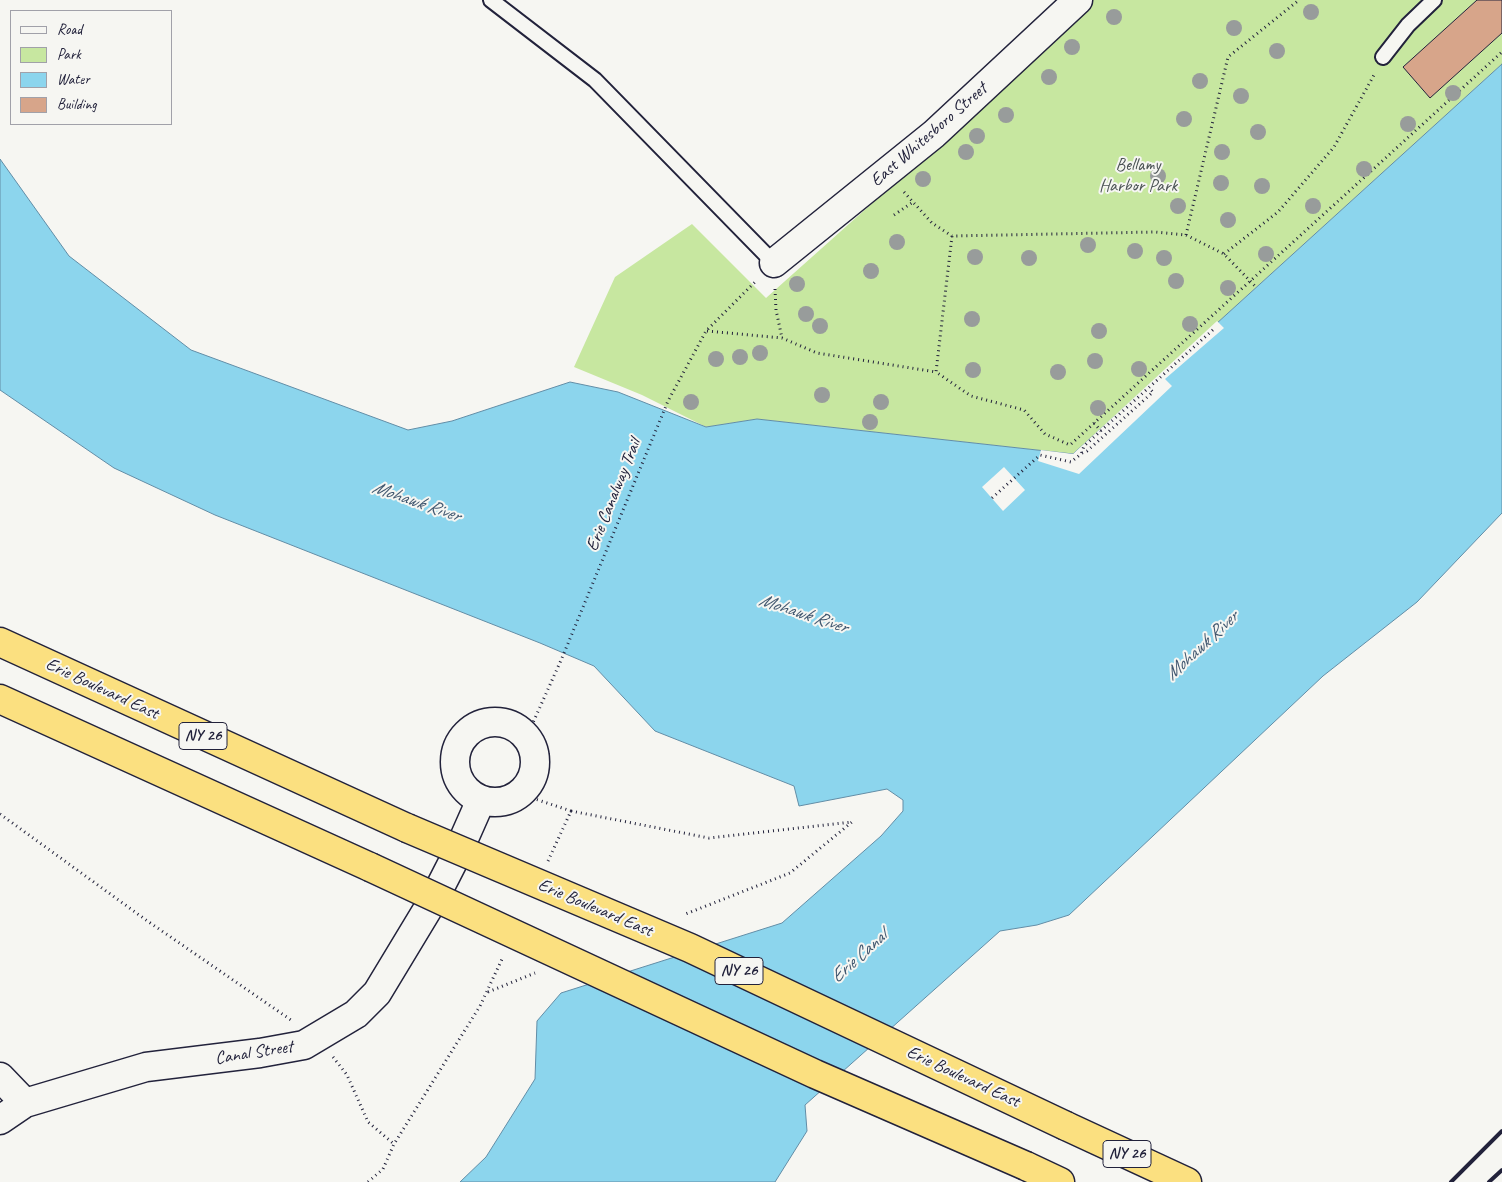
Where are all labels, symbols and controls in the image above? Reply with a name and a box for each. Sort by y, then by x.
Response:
legend [10,10,172,125]
text: Road [57,20,82,39]
text: Park [57,45,81,64]
text: Water [57,70,90,89]
street label: East Whitesboro Street [866,78,992,192]
text: Building [57,95,96,114]
park label: Bellamy Harbor Park [1099,154,1177,196]
street label: Erie Canalway Trail [582,436,646,554]
water label: Mohawk River [369,476,463,528]
water label: Mohawk River [756,589,850,639]
water label: Mohawk River [1161,606,1243,686]
street label: Erie Boulevard East [42,653,162,725]
road number: NY 26 [179,722,227,749]
street label: Erie Boulevard East [535,874,655,942]
water label: Erie Canal [826,926,892,988]
road number: NY 26 [715,958,763,984]
street label: Canal Street [214,1036,294,1070]
street label: Erie Boulevard East [903,1041,1023,1113]
road number: NY 26 [1103,1140,1151,1168]

